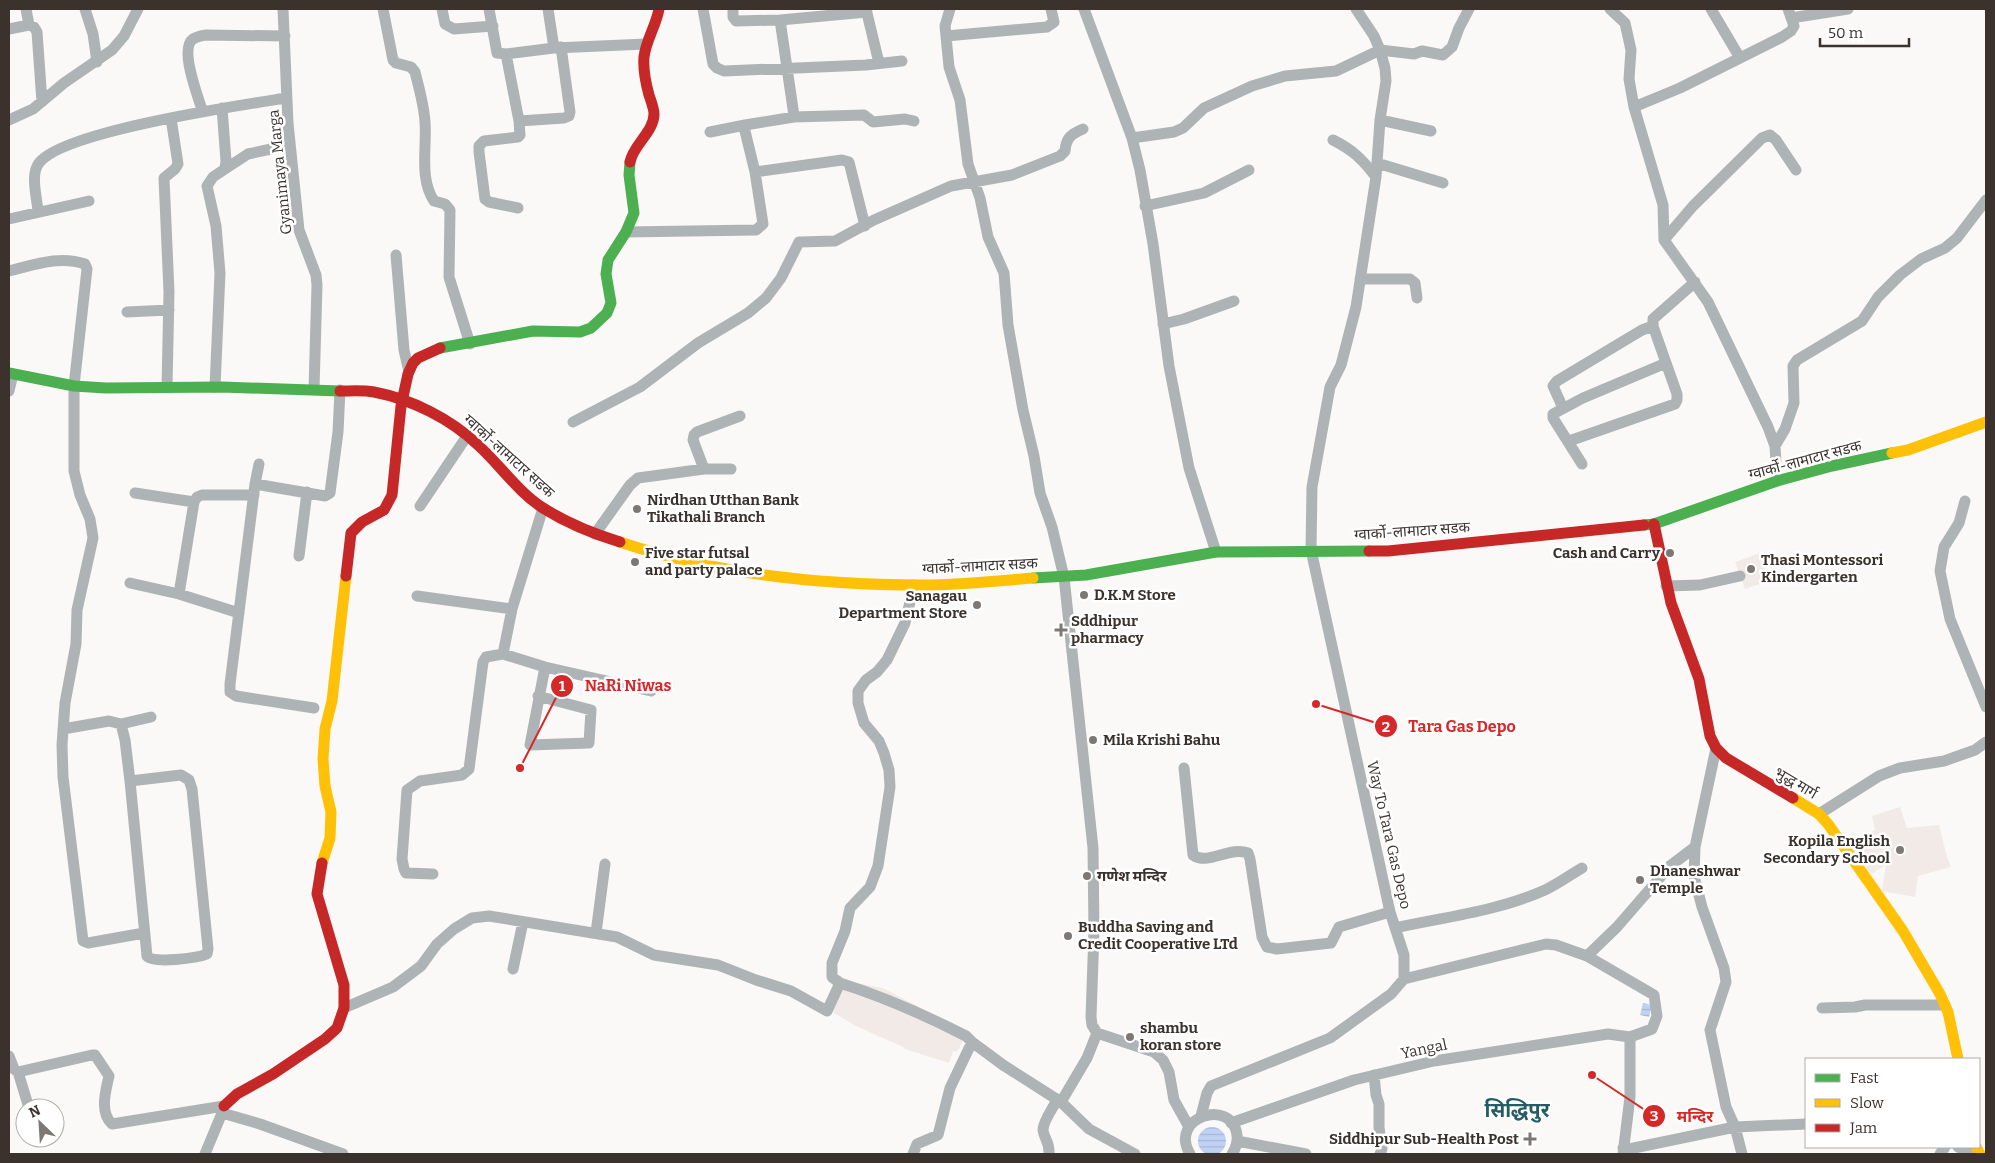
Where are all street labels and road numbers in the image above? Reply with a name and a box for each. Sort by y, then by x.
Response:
street label: Gyanimaya Marga [264,109,296,235]
street label: ग्वार्को-लामाटार सडक [460,411,558,502]
street label: ग्वार्को-लामाटार सडक [1747,436,1864,484]
street label: ग्वार्को-लामाटार सडक [1354,518,1471,544]
street label: ग्वार्को-लामाटार सडक [922,554,1039,578]
street label: Way To Tara Gas Depo [1363,759,1415,911]
street label: भुद्ध मार्ग [1771,763,1822,804]
street label: Yangal [1399,1035,1449,1063]

